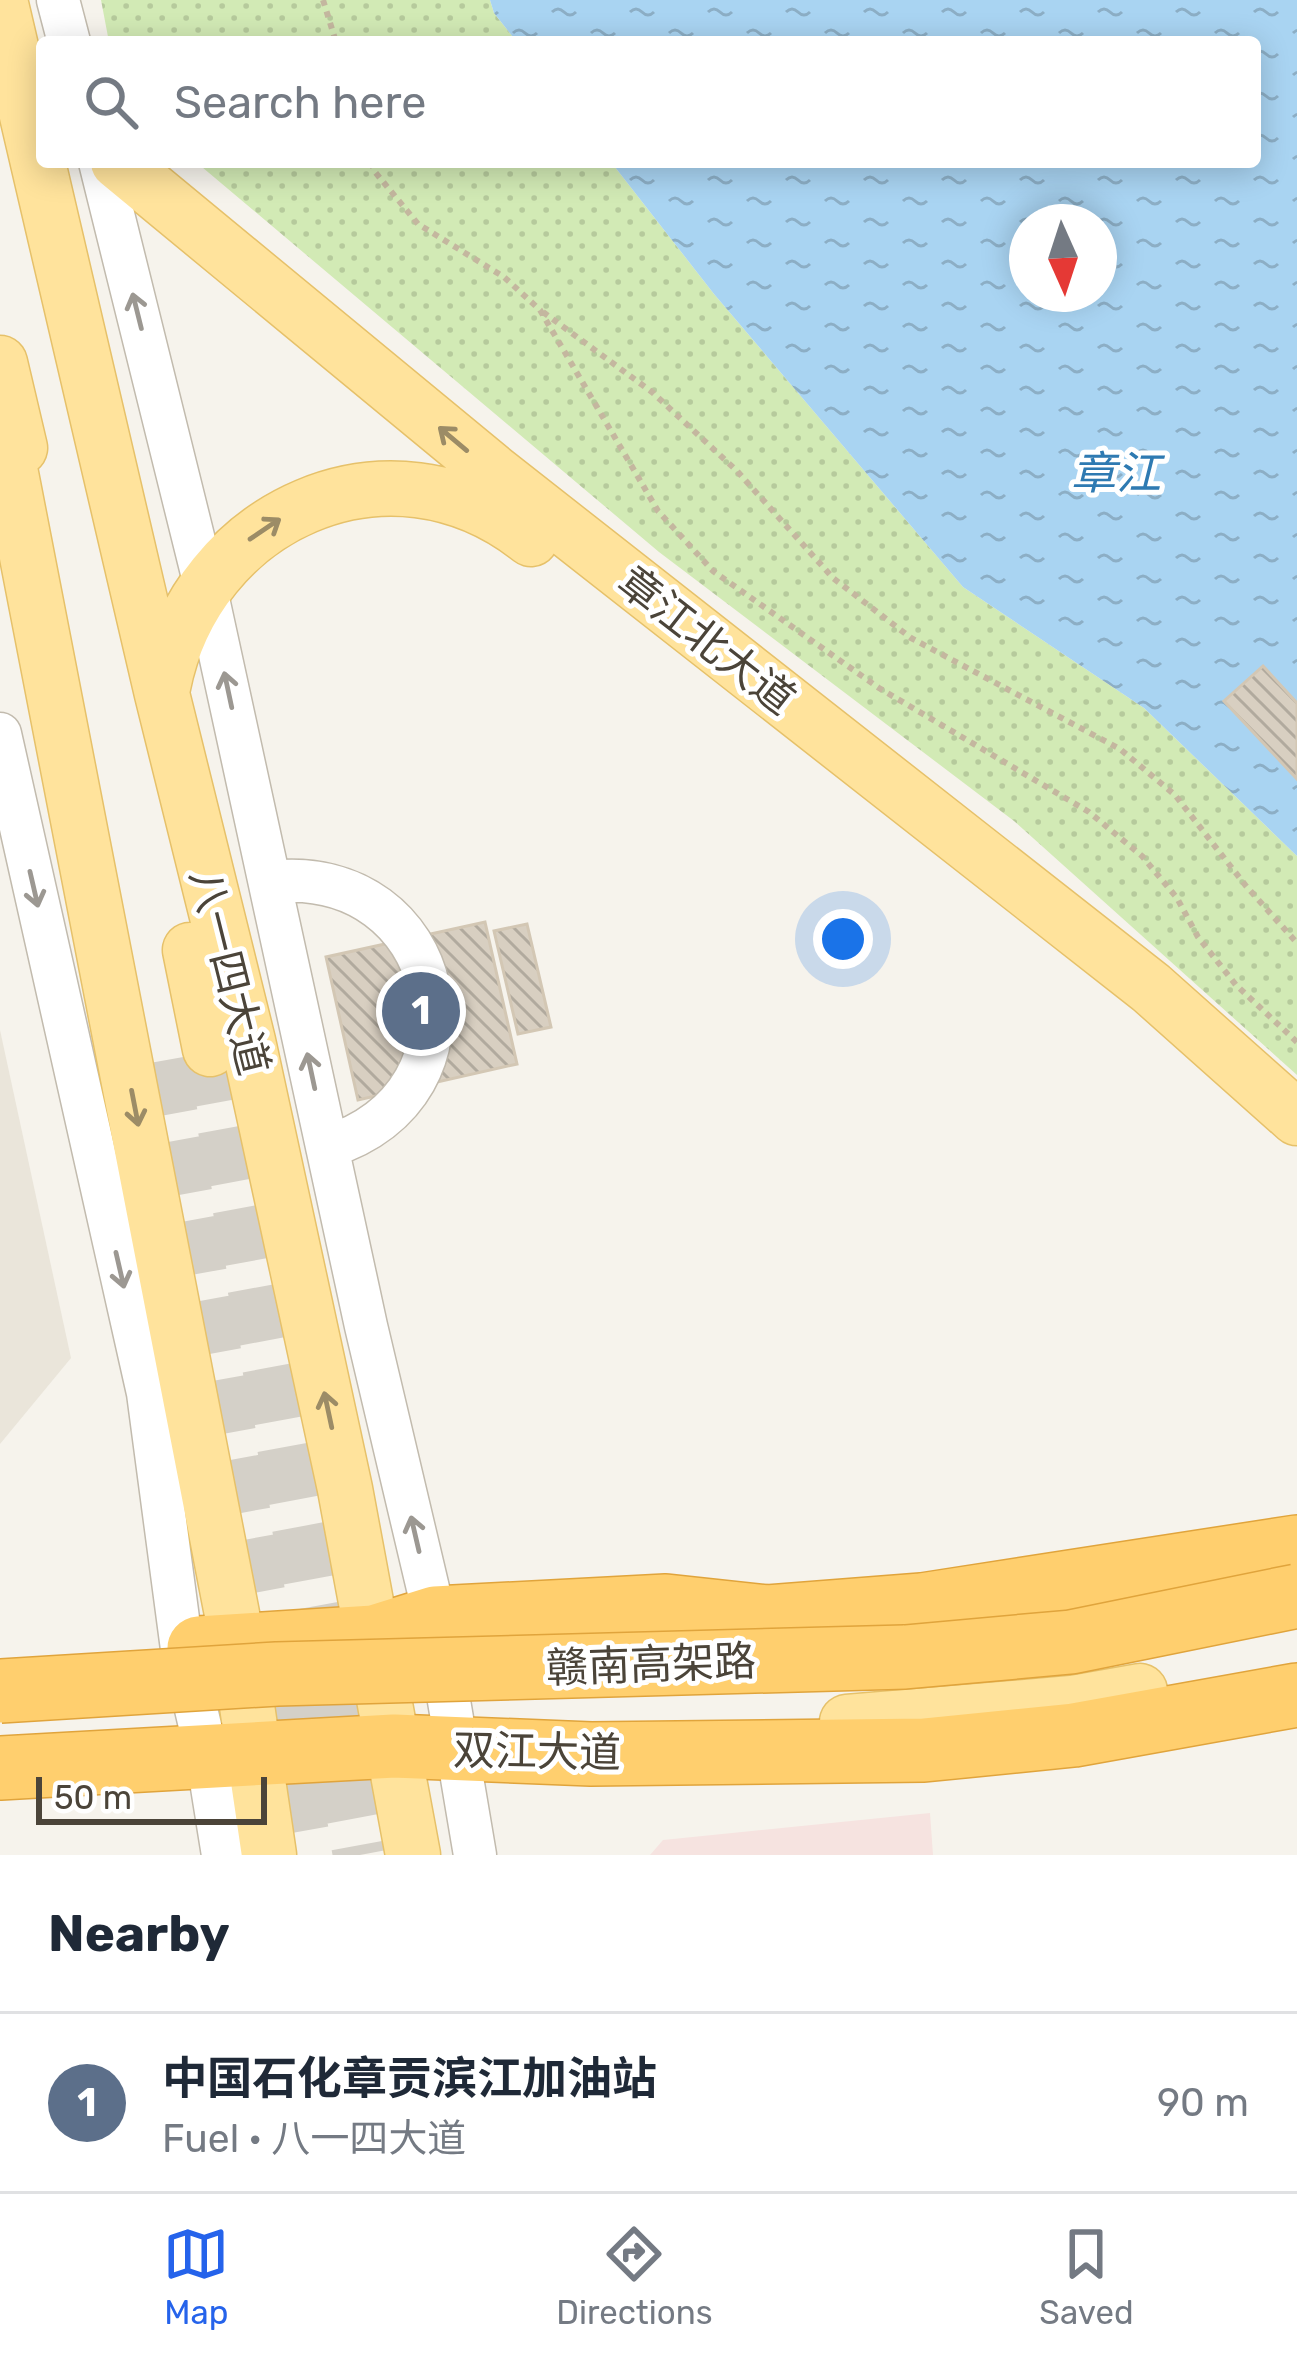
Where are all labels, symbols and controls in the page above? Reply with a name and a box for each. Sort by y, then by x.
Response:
search box [36,36,1261,168]
icon: search [78,69,144,135]
text: Search here [174,76,426,129]
north arrow [1009,204,1117,312]
one-way arrow [125,293,147,331]
one-way arrow [438,426,469,453]
water label: 章江 [1071,447,1166,500]
one-way arrow [247,517,281,542]
street label: 章江北大道 [608,556,805,725]
one-way arrow [216,672,238,711]
street label: 八一四大道 [179,864,279,1080]
one-way arrow [24,870,47,908]
your location [813,909,873,969]
pin: 1 [382,966,460,1056]
one-way arrow [298,1053,321,1091]
one-way arrow [125,1088,147,1127]
one-way arrow [110,1250,132,1288]
one-way arrow [316,1392,339,1430]
one-way arrow [403,1515,426,1553]
street label: 赣南高架路 [545,1636,757,1694]
street label: 双江大道 [453,1726,621,1778]
scale bar [36,1771,267,1824]
text: 50 m [54,1778,132,1817]
text: Nearby [48,1903,230,1964]
text: 中国石化章贡滨江加油站 [162,2052,657,2105]
text: 1 [77,2080,97,2126]
text: 90 m [1157,2080,1249,2126]
text: Fuel · 八一四大道 [162,2116,466,2162]
tab: Map [163,2221,229,2332]
tab: Directions [556,2221,713,2332]
tab: Saved [1039,2221,1134,2332]

